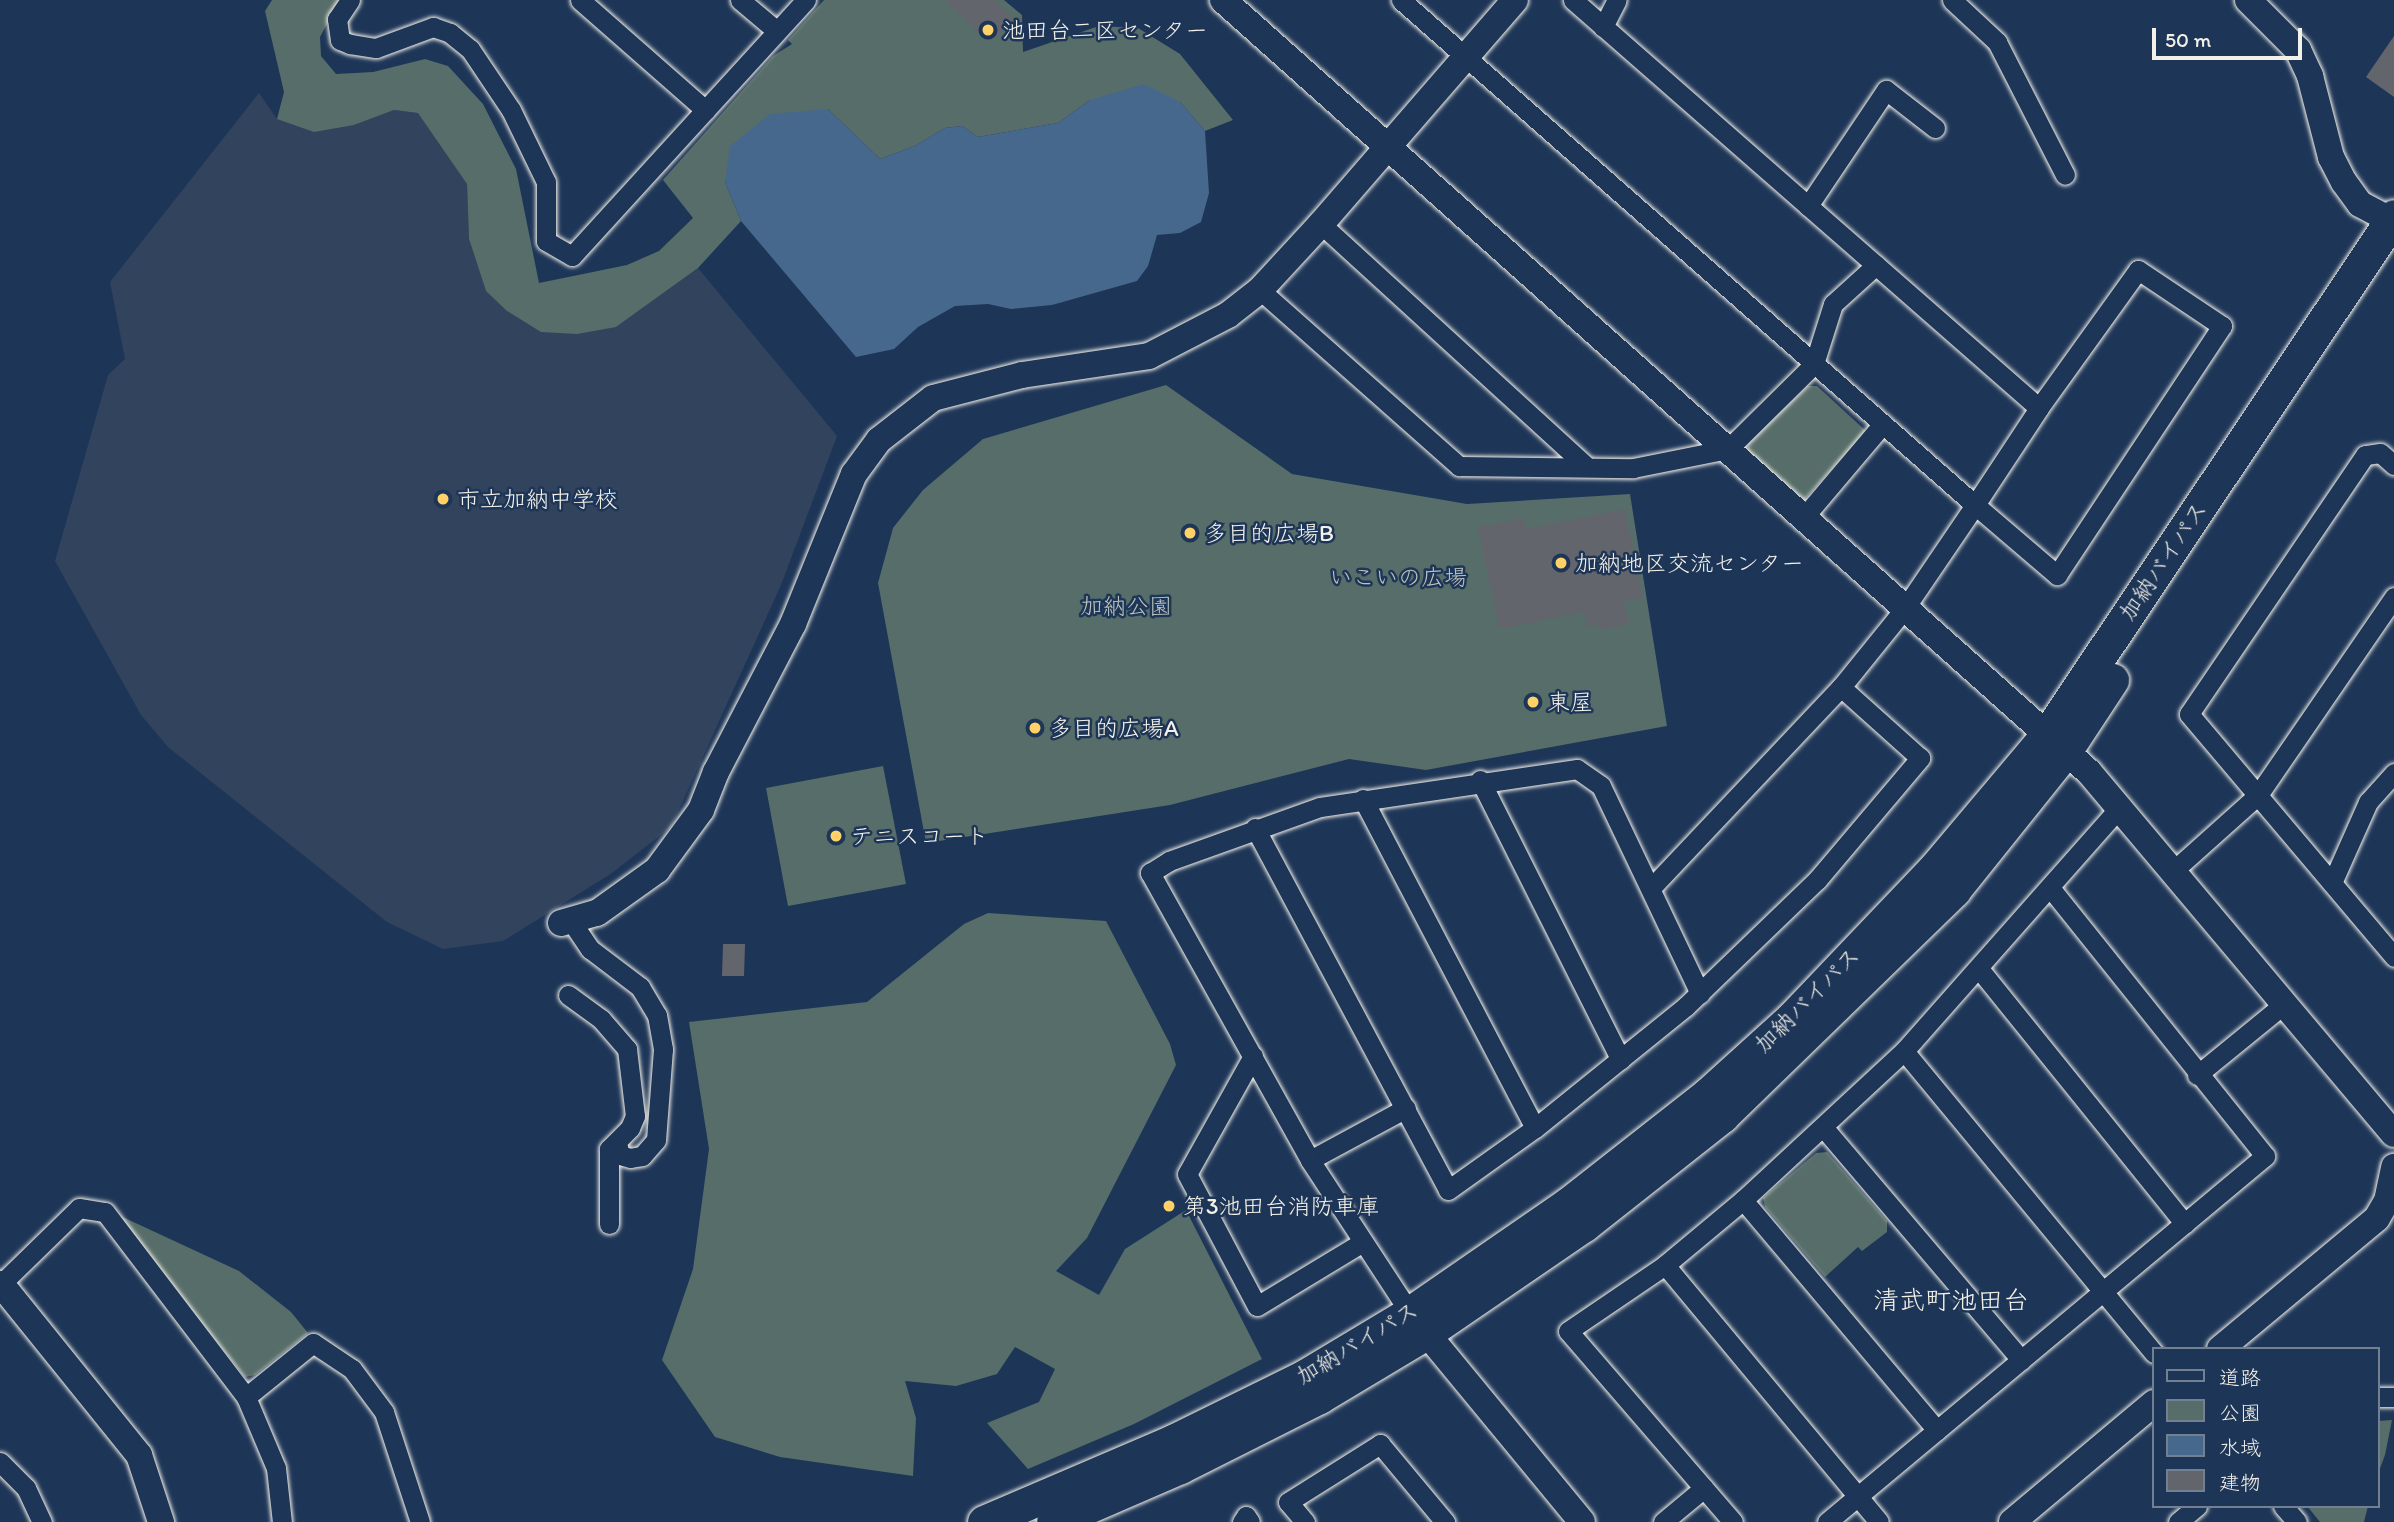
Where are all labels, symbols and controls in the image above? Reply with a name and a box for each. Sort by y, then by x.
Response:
scale bar [2156,14,2306,58]
place label: 池田台二区センター [1002,16,1209,44]
marker: 池田台二区センター [980,22,996,38]
text: 50 m [2165,27,2211,52]
place label: 市立加納中学校 [457,485,618,513]
marker: 市立加納中学校 [435,491,451,507]
street label: 加納バイパス [2113,496,2213,626]
place label: 多目的広場B [1204,519,1334,547]
marker: 多目的広場B [1182,525,1198,541]
place label: 加納地区交流センター [1575,549,1805,577]
marker: 加納地区交流センター [1553,555,1569,571]
park label: いこいの広場 [1329,563,1467,591]
park label: 加納公園 [1080,592,1172,620]
place label: 東屋 [1547,688,1593,716]
marker: 東屋 [1525,694,1541,710]
place label: 多目的広場A [1049,714,1179,742]
marker: 多目的広場A [1027,720,1043,736]
place label: テニスコート [850,822,988,850]
marker: テニスコート [828,828,844,844]
street label: 加納バイパス [1748,941,1866,1059]
place label: 第3池田台消防車庫 [1183,1192,1380,1220]
marker: 第3池田台消防車庫 [1161,1198,1177,1214]
district label: 清武町池田台 [1873,1285,2029,1317]
street label: 加納バイパス [1291,1296,1423,1390]
legend [2152,1347,2380,1508]
text: 道路 [2219,1365,2261,1390]
text: 公園 [2219,1400,2261,1425]
text: 水域 [2219,1435,2261,1460]
text: 建物 [2219,1470,2261,1495]

